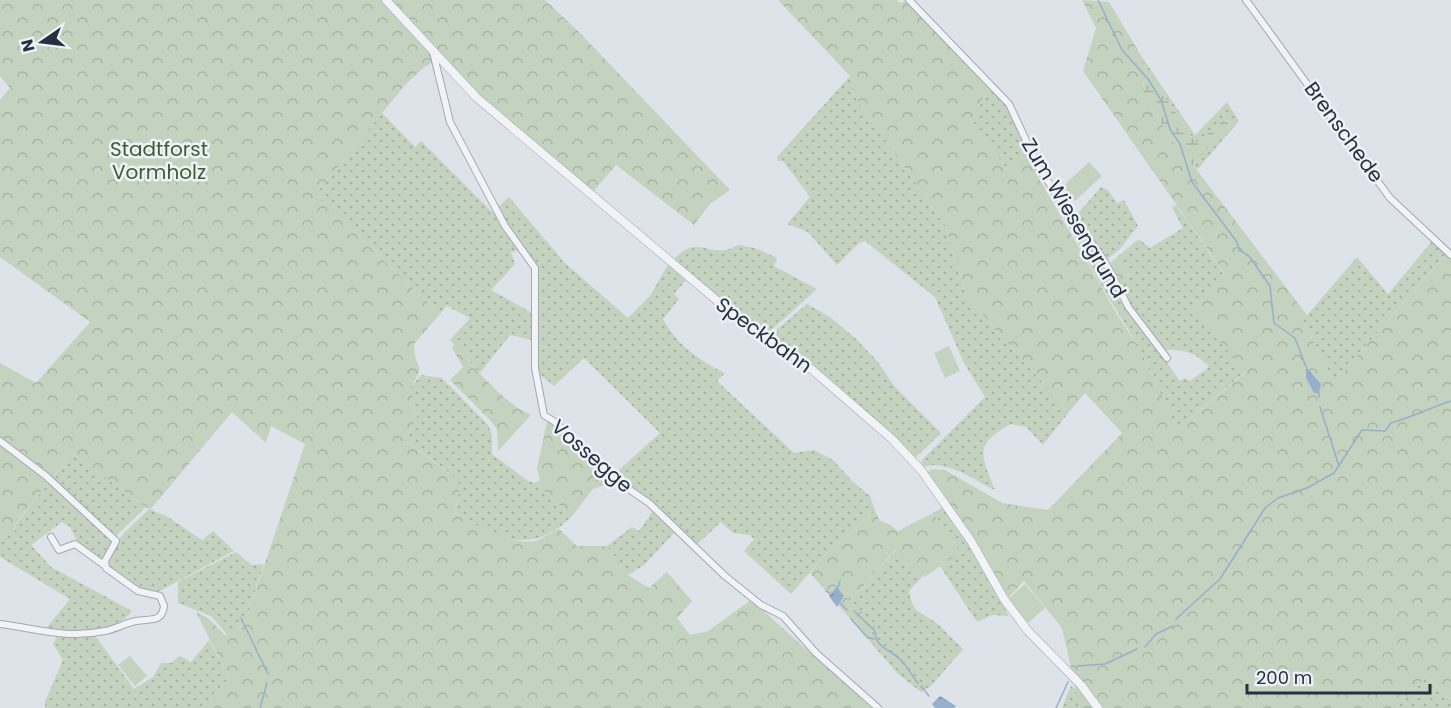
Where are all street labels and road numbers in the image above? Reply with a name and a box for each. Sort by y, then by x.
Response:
street label: Brenschede [1298,76,1390,188]
street label: Zum Wiesengrund [1015,133,1133,303]
street label: Speckbahn [710,291,818,379]
street label: Vossegge [545,413,639,499]

